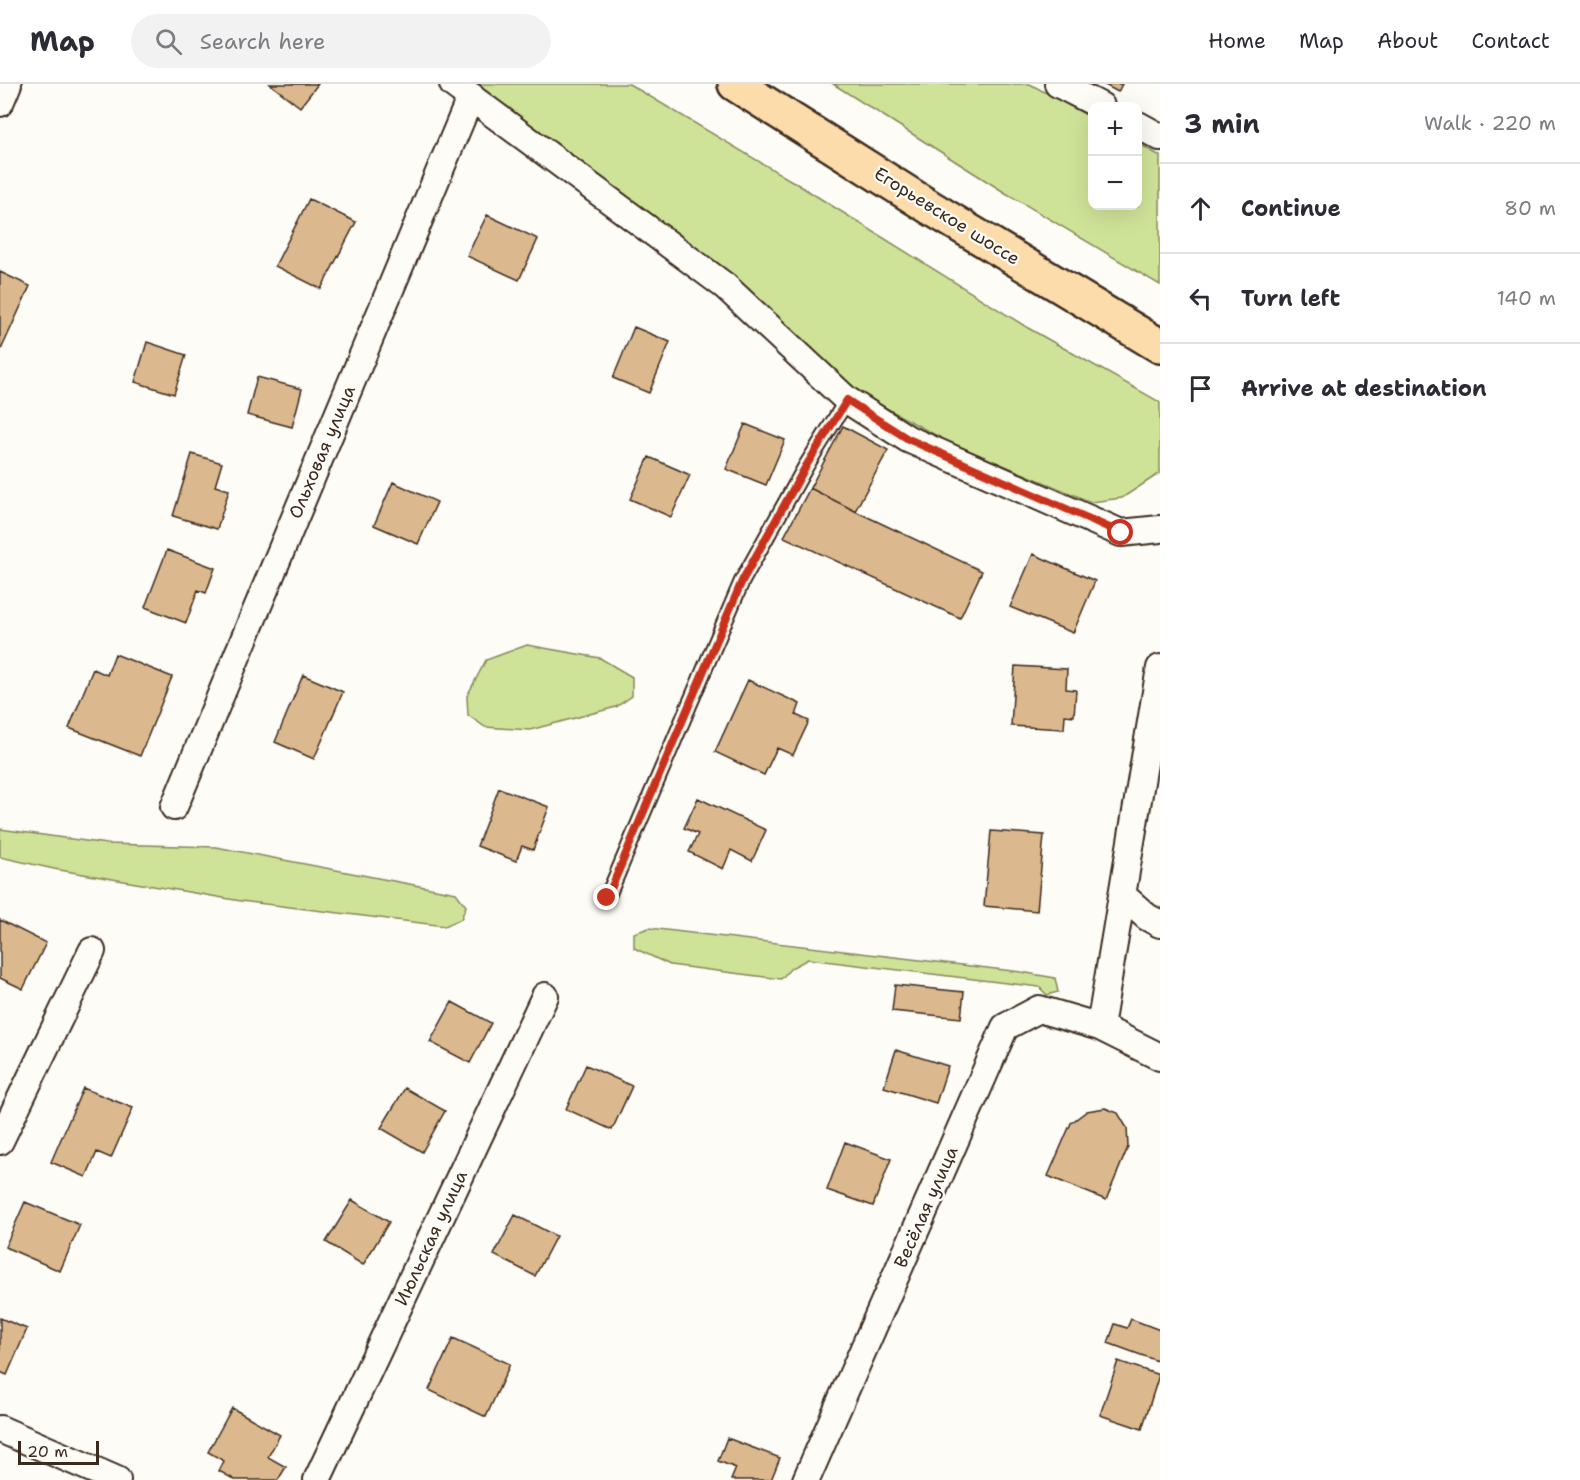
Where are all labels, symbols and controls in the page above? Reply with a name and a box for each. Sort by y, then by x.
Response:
search box [131,14,551,68]
text: Map [30,22,95,60]
icon: search [152,25,185,58]
text: Search here [200,27,325,56]
text: Home [1208,27,1266,55]
text: Map [1299,27,1344,55]
text: About [1377,27,1438,55]
text: Contact [1471,27,1550,55]
map controls [1088,102,1142,210]
button: + [1088,102,1142,156]
text: 3 min [1184,106,1260,141]
text: Walk · 220 m [1424,110,1556,136]
button: − [1088,156,1142,210]
street label: Егорьевское шоссе [870,161,1024,271]
icon: ahead [1184,192,1217,225]
text: Continue [1241,194,1341,223]
text: 80 m [1504,195,1556,221]
icon: left [1184,282,1217,315]
text: Turn left [1241,284,1340,313]
text: 140 m [1497,285,1556,311]
icon: arrive [1184,372,1217,405]
text: Arrive at destination [1241,374,1487,403]
street label: Ольховая улица [283,382,361,522]
route start [1107,519,1133,545]
route end [593,884,619,910]
street label: Весёлая улица [888,1142,964,1272]
street label: Июльская улица [389,1167,473,1309]
scale bar [18,1438,99,1466]
text: 20 m [27,1441,68,1462]

